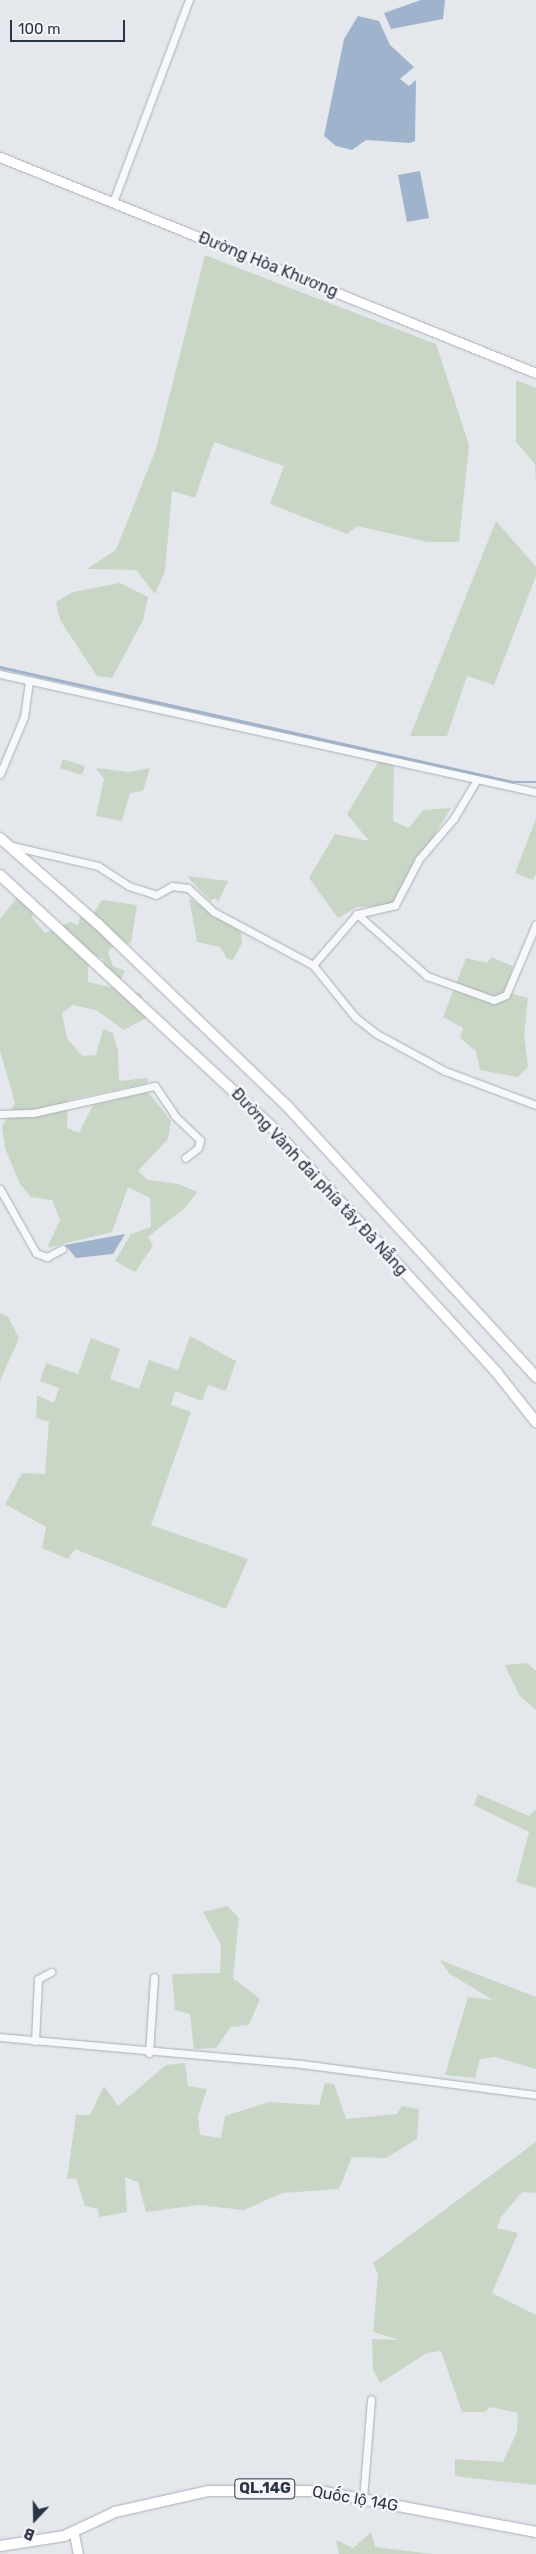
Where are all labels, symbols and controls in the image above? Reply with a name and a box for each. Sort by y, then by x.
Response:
scale bar [12,10,128,42]
text: 100 m [18,20,60,38]
street label: Đường Hòa Khương [195,228,341,302]
street label: Đường Vành đai phía tây Đà Nẵng [227,1084,411,1280]
road number: QL.14G [234,2476,296,2502]
street label: Quốc lộ 14G [311,2482,399,2516]
north arrow [10,2494,60,2544]
text: B [22,2524,37,2543]

